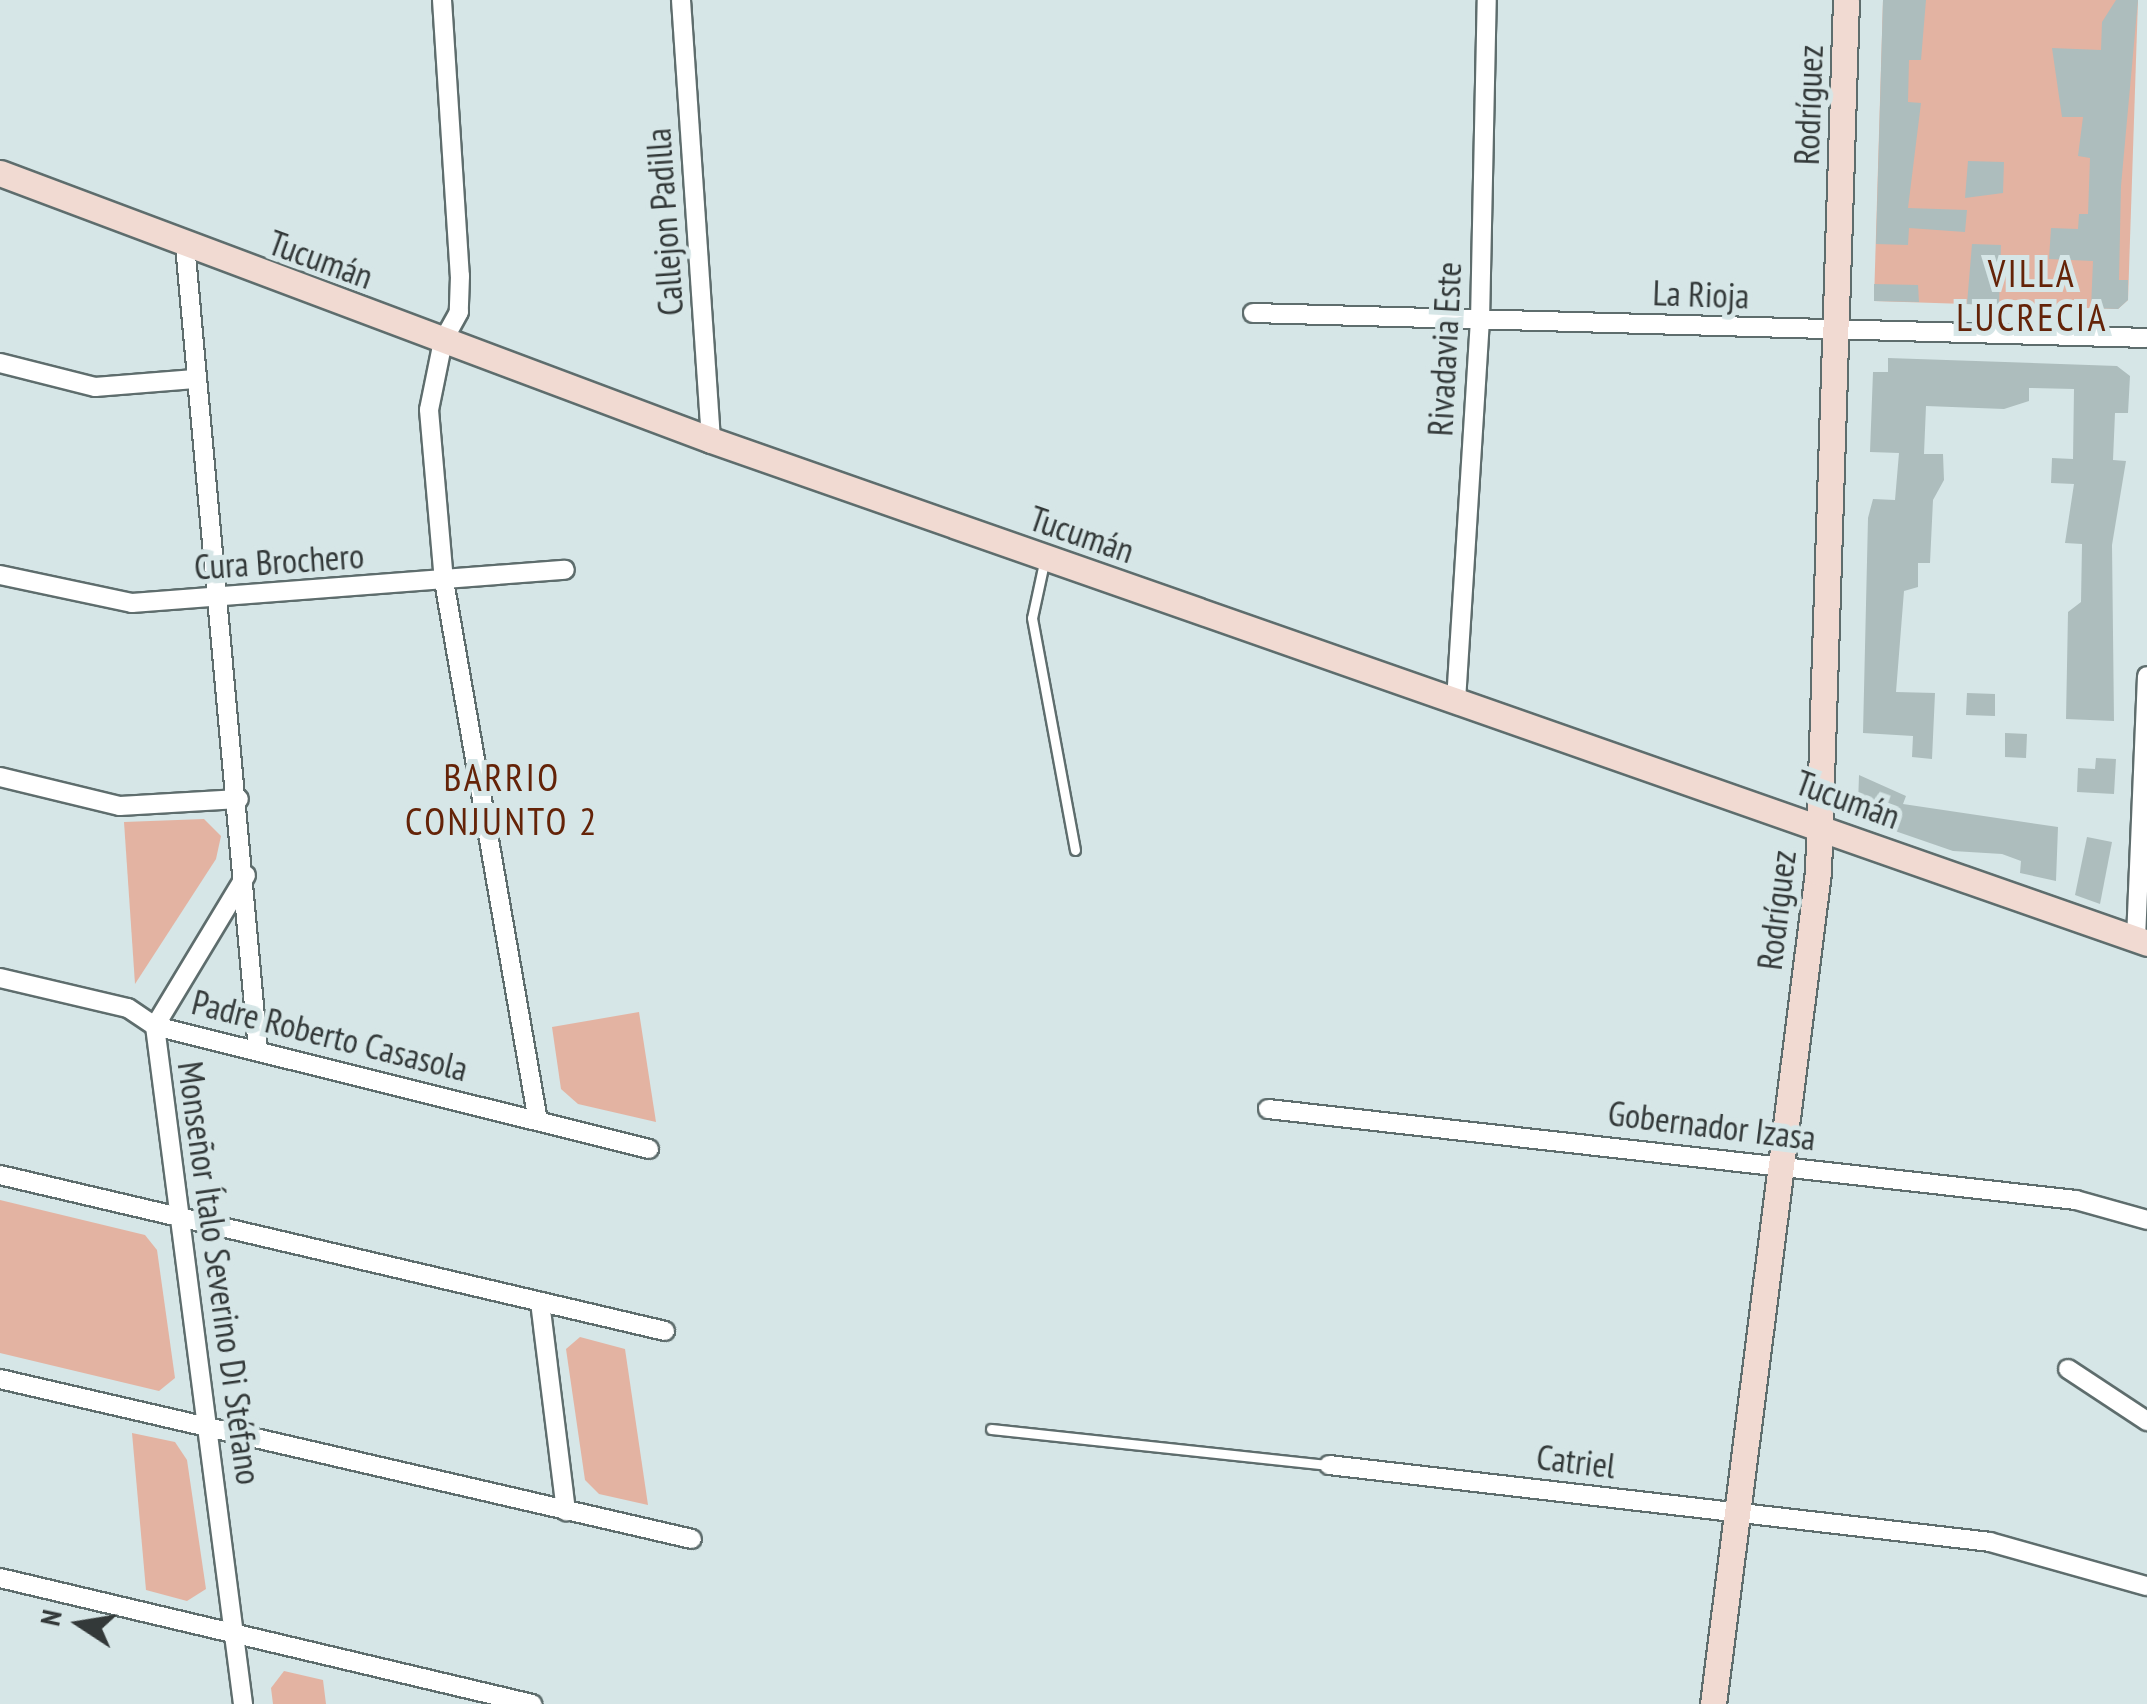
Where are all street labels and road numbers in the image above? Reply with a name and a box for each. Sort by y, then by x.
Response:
street label: Rodríguez [1785,44,1831,166]
street label: Callejon Padilla [637,127,691,317]
street label: Tucumán [263,221,379,297]
street label: Rivadavia Este [1418,261,1470,437]
street label: La Rioja [1652,271,1750,317]
street label: Tucumán [1024,497,1140,571]
street label: Cura Brochero [193,534,365,588]
street label: Tucumán [1790,761,1906,837]
street label: Rodríguez [1748,848,1804,972]
street label: Padre Roberto Casasola [188,980,472,1090]
street label: Monseñor Ítalo Severino Di Stéfano [170,1059,270,1487]
street label: Gobernador Izasa [1606,1091,1818,1159]
street label: Catriel [1534,1435,1618,1487]

